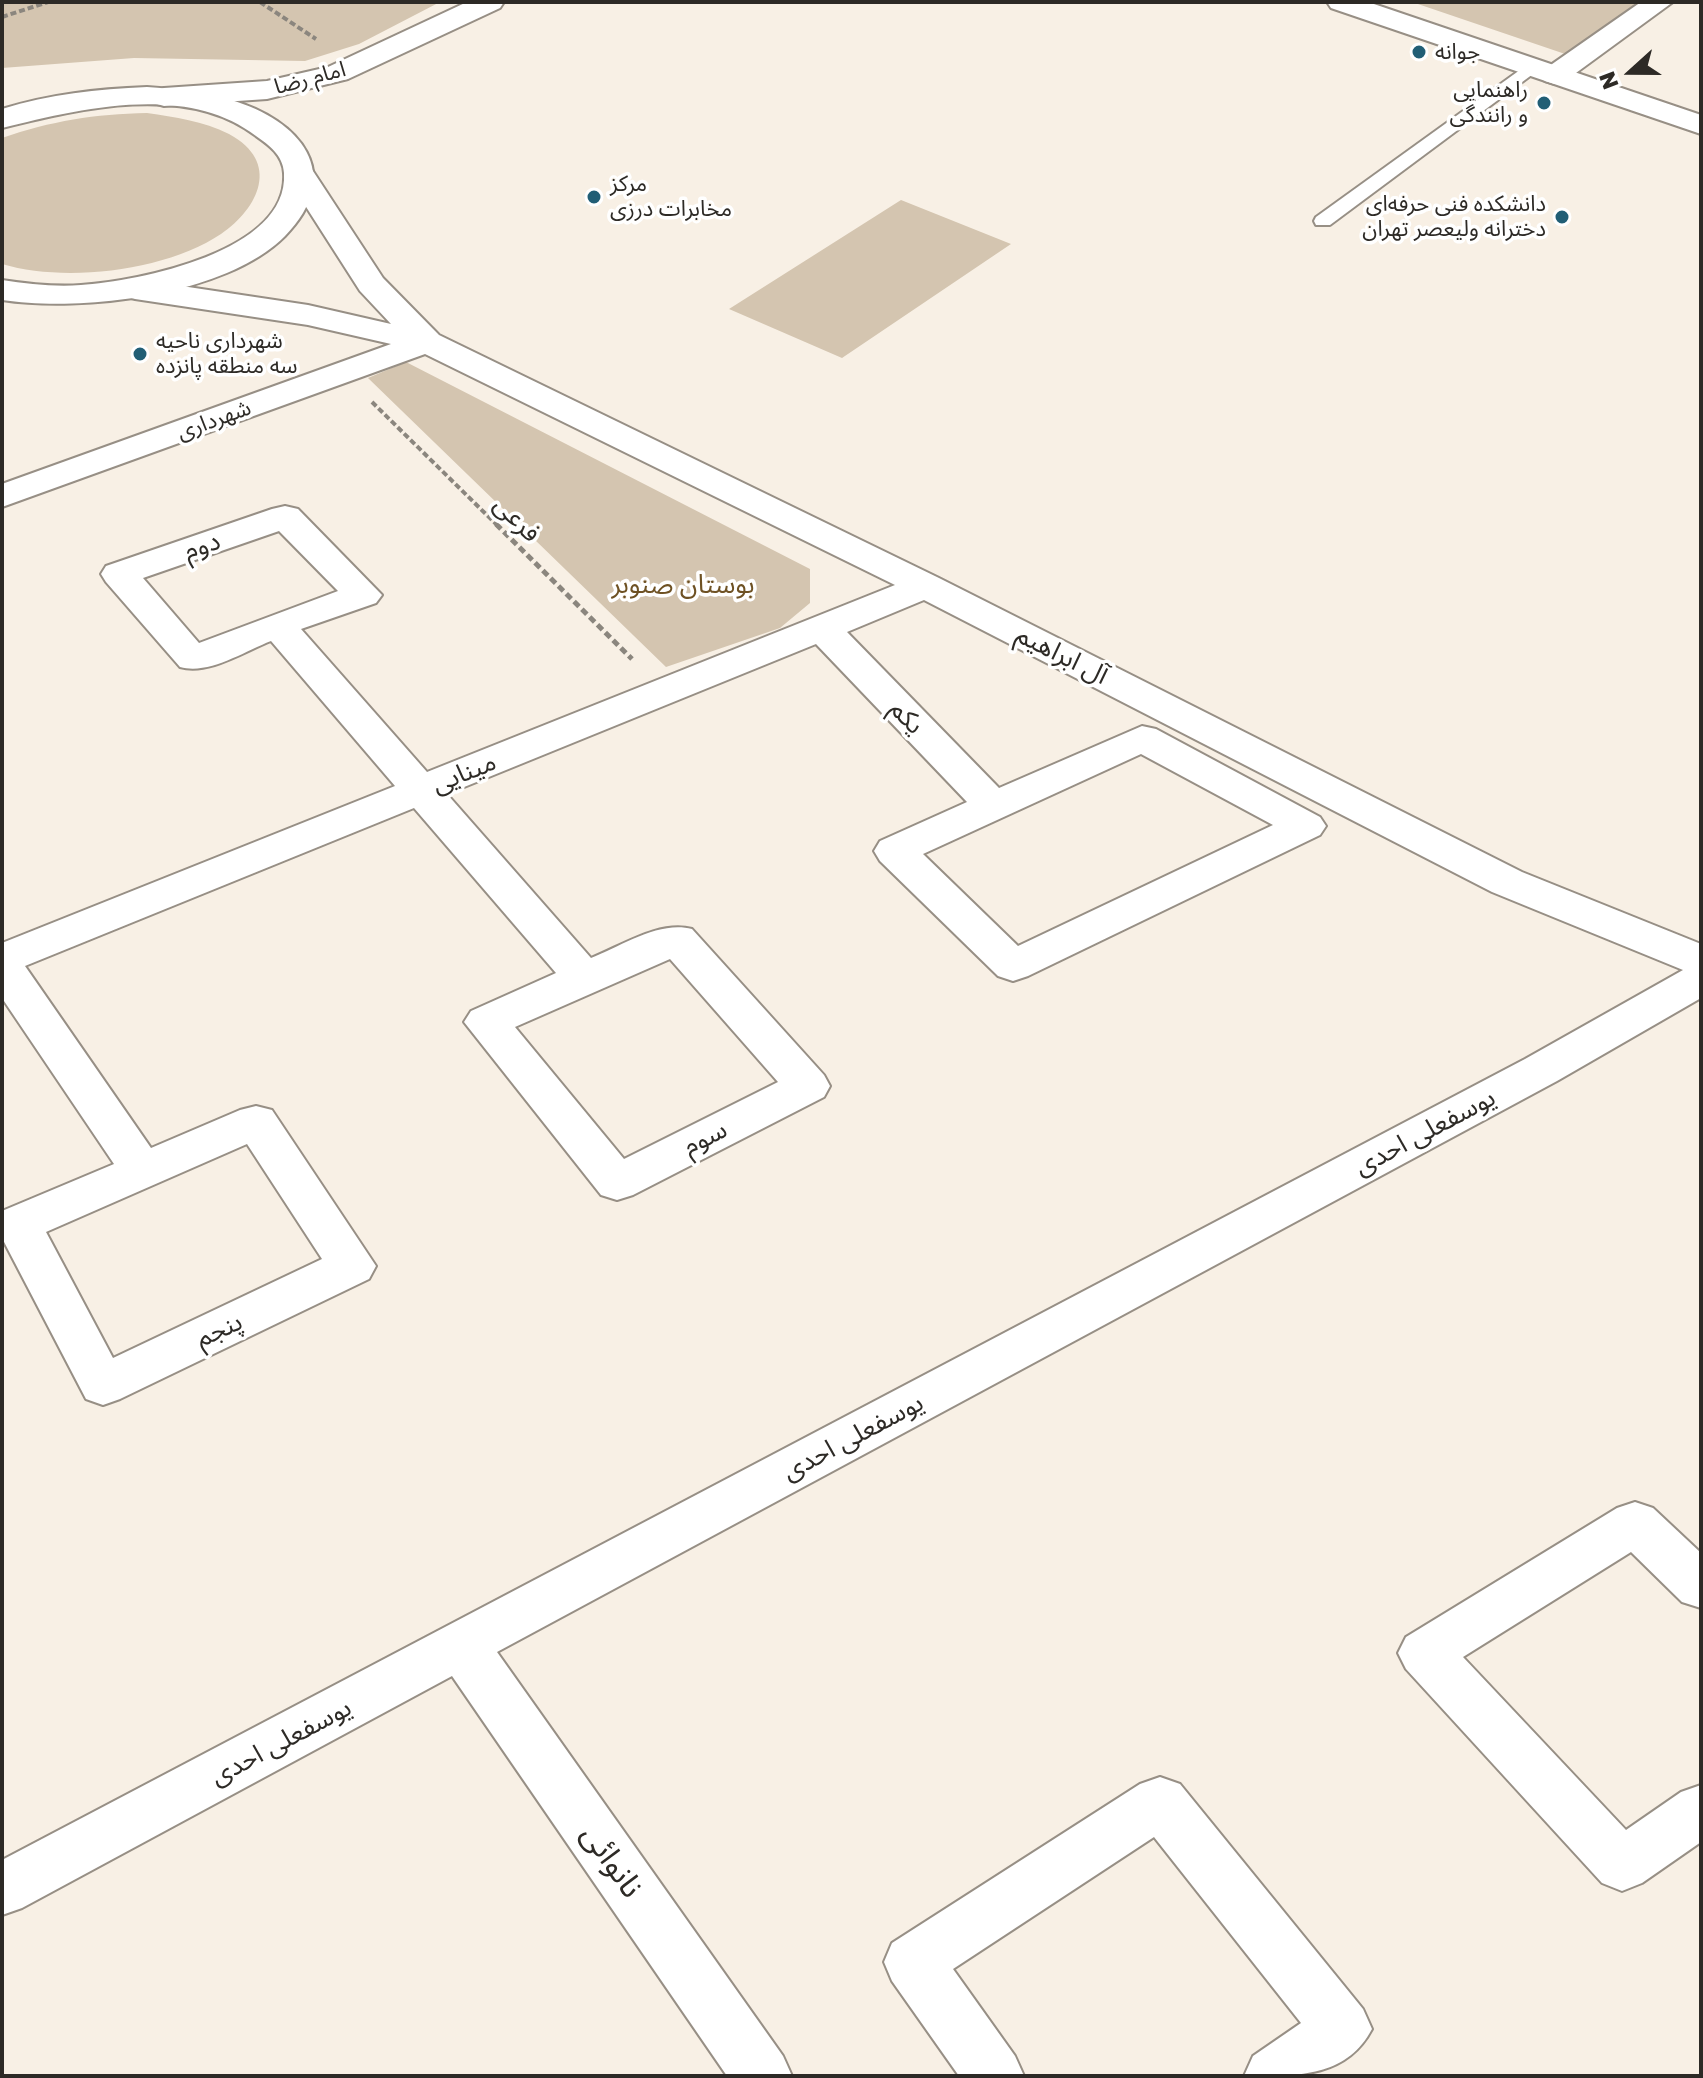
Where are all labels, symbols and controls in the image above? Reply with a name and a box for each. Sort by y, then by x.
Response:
north arrow [1591,32,1671,112]
place label: جوانه [1435,39,1480,65]
marker: جوانه [1410,43,1428,61]
street label: امام رضا [271,56,349,100]
text: N [1593,68,1624,93]
place label: راهنمایی و رانندگی [1449,77,1528,128]
marker: راهنمایی و رانندگی [1535,94,1553,112]
place label: مرکز مخابرات درزی [610,171,732,222]
marker: مرکز مخابرات درزی [585,188,603,206]
place label: دانشکده فنی حرفه‌ای دخترانه ولیعصر تهران [1362,191,1546,242]
marker: دانشکده فنی حرفه‌ای دخترانه ولیعصر تهران [1553,208,1571,226]
place label: شهرداری ناحیه سه منطقه پانزده [156,328,298,380]
marker: شهرداری ناحیه سه منطقه پانزده [131,345,149,363]
street label: شهرداری [173,394,255,446]
street label: فرعی [487,489,547,549]
street label: دوم [180,525,224,567]
park label: بوستان صنوبر [611,569,755,601]
street label: آل ابراهیم [1011,619,1113,691]
street label: یکم [883,693,931,741]
street label: مینایی [427,746,501,800]
street label: یوسفعلی احدی [1349,1082,1501,1182]
street label: سوم [678,1114,732,1162]
street label: پنجم [191,1306,247,1354]
street label: یوسفعلی احدی [777,1387,929,1487]
street label: یوسفعلی احدی [205,1692,357,1792]
street label: نانوائی [573,1817,651,1905]

